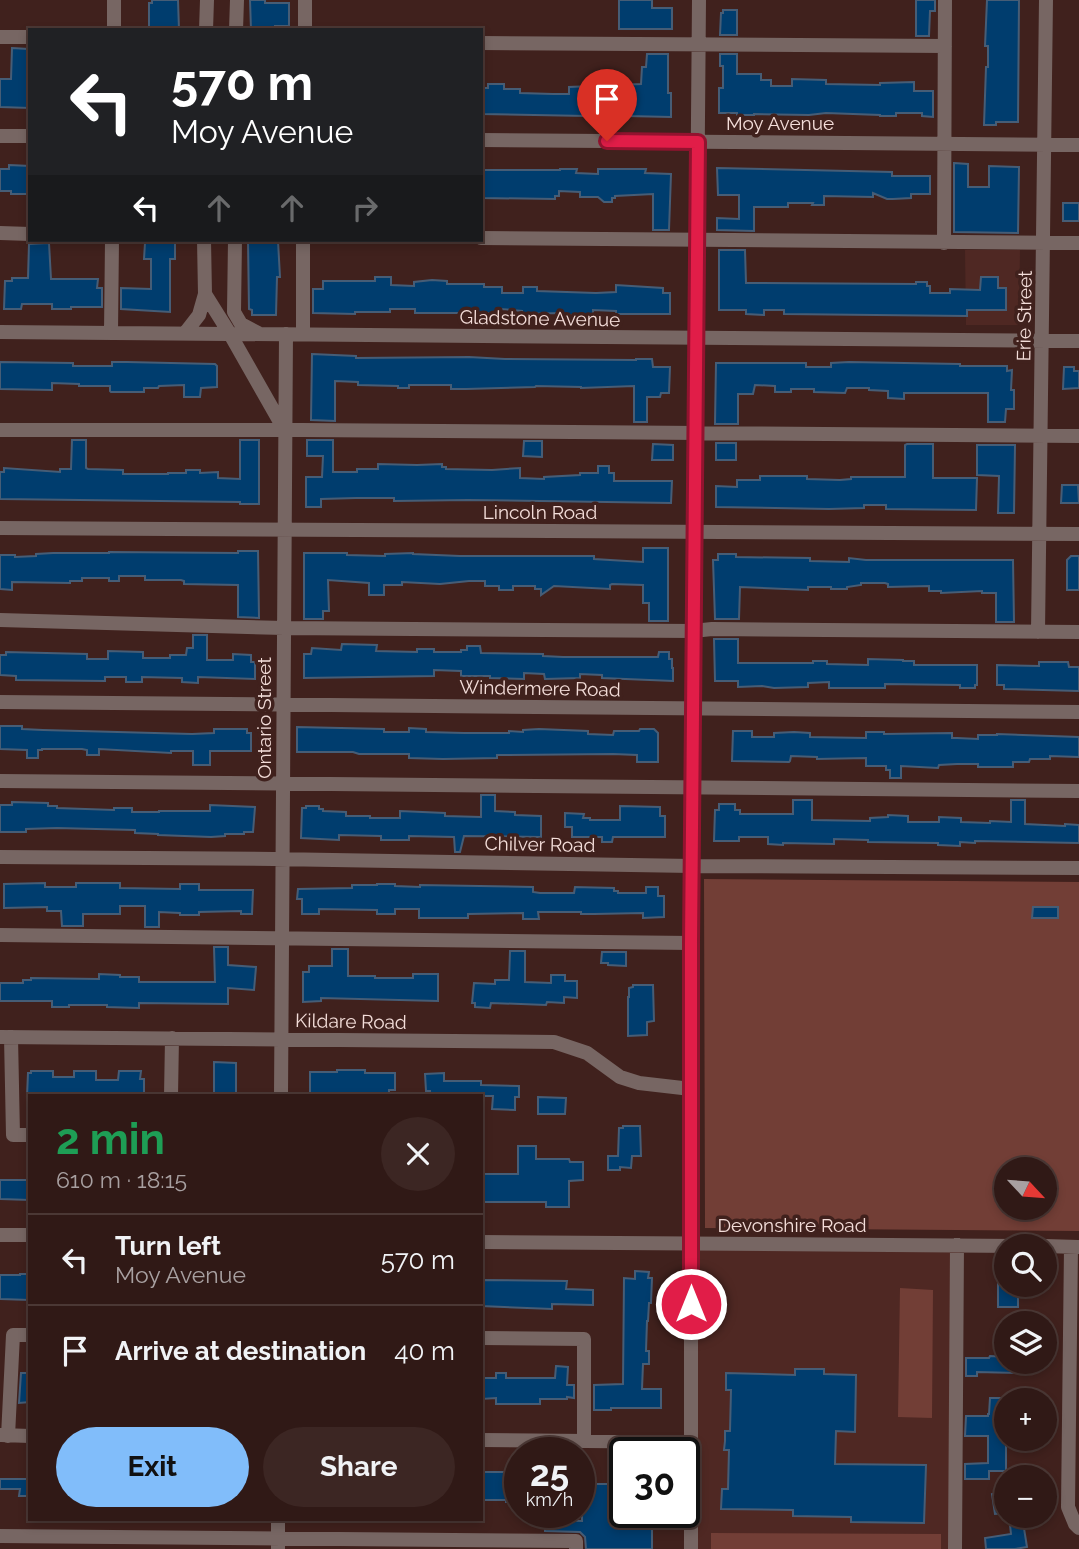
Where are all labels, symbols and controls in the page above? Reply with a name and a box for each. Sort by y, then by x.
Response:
text: 570 m [171,54,313,111]
icon: left [56,56,147,147]
pin [577,69,637,141]
icon: arrive [588,80,626,118]
street label: Moy Avenue [726,112,834,134]
text: Moy Avenue [171,113,353,150]
icon: left [127,189,165,227]
icon: ahead [200,189,238,227]
icon: ahead [273,189,311,227]
icon: right [346,189,384,227]
street label: Erie Street [1012,270,1036,362]
street label: Gladstone Avenue [459,306,621,330]
street label: Lincoln Road [483,501,597,523]
street label: Ontario Street [253,657,275,779]
street label: Windermere Road [459,676,621,700]
street label: Chilver Road [484,832,596,856]
street label: Kildare Road [295,1009,407,1033]
text: 2 min [56,1115,165,1164]
button: close [381,1117,455,1191]
north arrow [994,1157,1057,1220]
map controls [994,1157,1057,1528]
text: 610 m · 18:15 [56,1166,187,1193]
street label: Devonshire Road [718,1214,866,1236]
text: Turn left [115,1231,221,1261]
button: search [994,1234,1057,1297]
icon: left [56,1241,94,1279]
text: 570 m [381,1245,455,1275]
text: Moy Avenue [115,1261,246,1288]
position arrow [654,1267,728,1341]
button: layers [994,1311,1057,1374]
icon: arrive [56,1332,94,1370]
text: Arrive at destination [115,1336,366,1366]
text: 40 m [394,1336,455,1366]
button: + [994,1388,1057,1451]
button: Exit [56,1427,249,1507]
button: Share [263,1427,455,1507]
speed limit sign: 30 [609,1437,700,1528]
text: 25 [530,1453,569,1494]
button: − [994,1465,1057,1528]
text: km/h [526,1489,573,1510]

